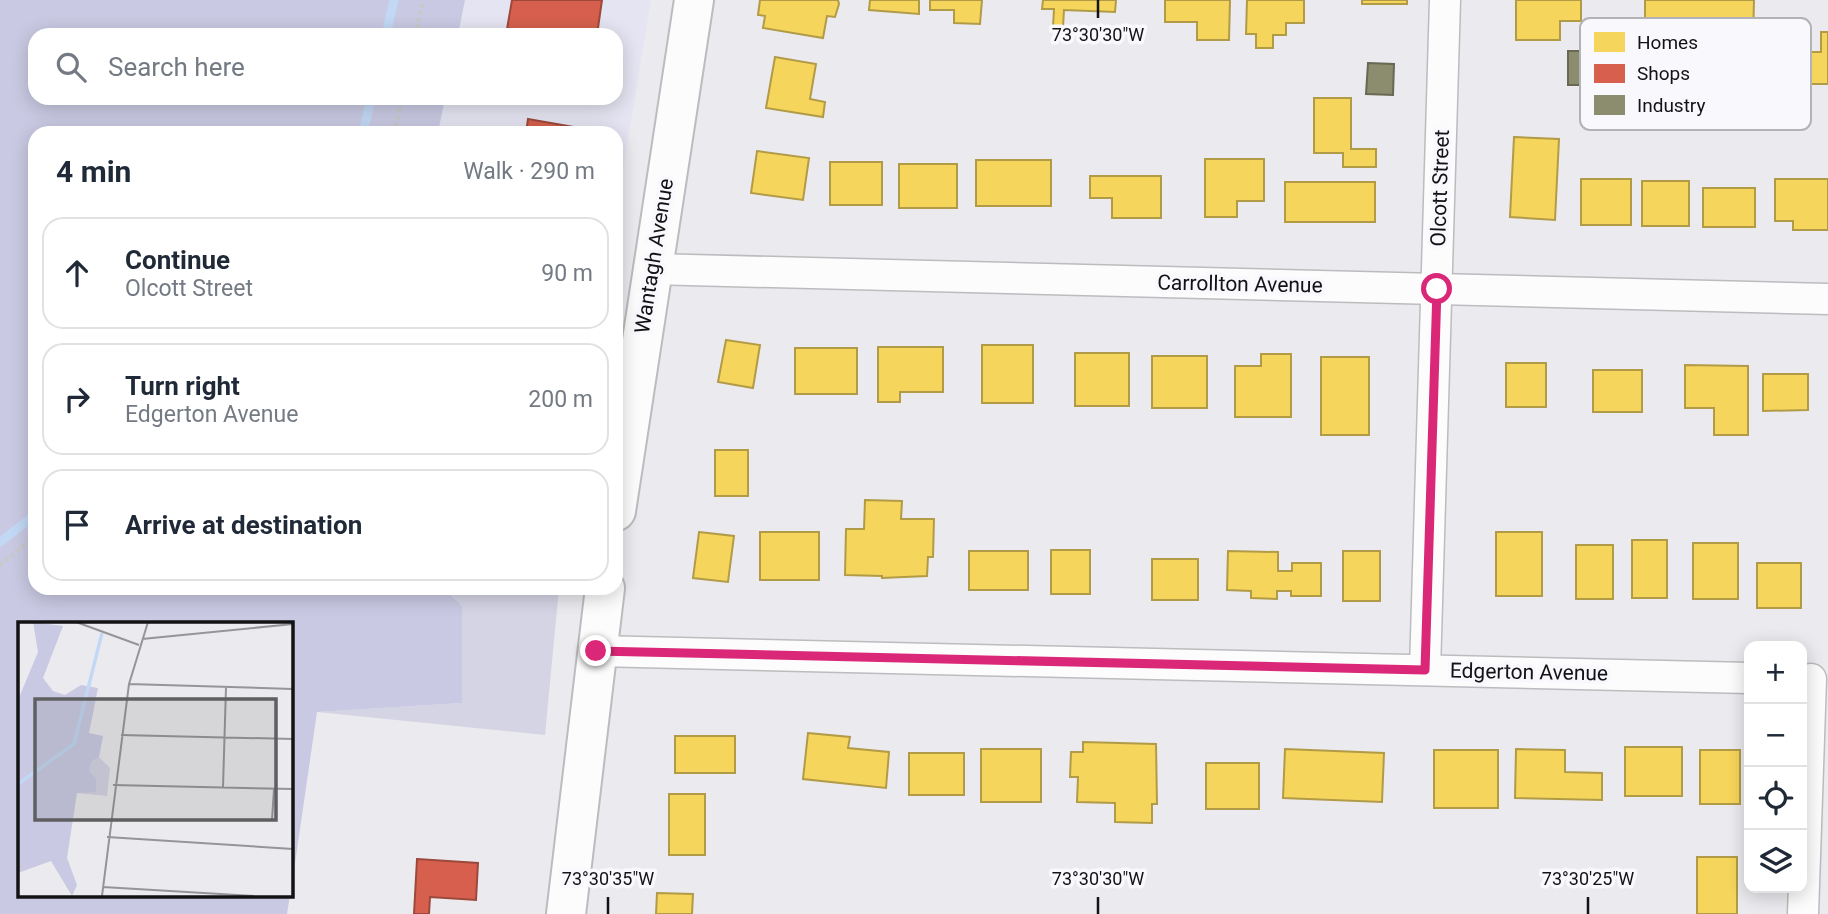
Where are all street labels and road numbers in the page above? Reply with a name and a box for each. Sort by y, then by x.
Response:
street label: Olcott Street [1426,129,1454,247]
street label: Wantagh Avenue [630,177,678,335]
street label: Carrollton Avenue [1157,271,1323,297]
street label: Edgerton Avenue [1450,659,1608,685]

